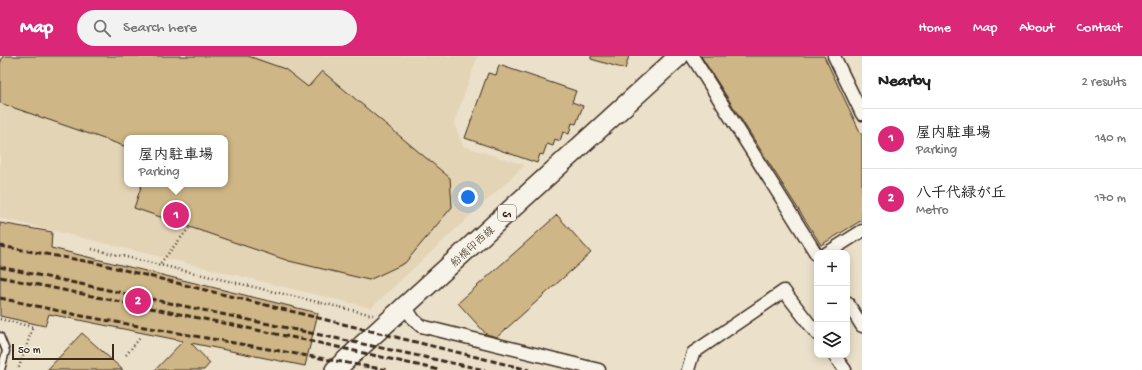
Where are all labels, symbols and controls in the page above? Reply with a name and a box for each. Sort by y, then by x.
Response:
search box [77,10,357,46]
text: Map [20,17,53,40]
icon: search [91,17,113,39]
text: Search here [123,19,197,37]
text: Home [919,20,951,37]
text: Map [973,20,997,37]
text: About [1019,20,1055,37]
text: Contact [1077,20,1122,37]
text: Nearby [878,72,931,92]
text: 2 results [1081,75,1126,90]
text: 屋内駐車場 [916,125,991,143]
text: 1 [888,131,894,146]
text: 140 m [1095,131,1126,146]
popup [124,135,228,187]
text: Parking [916,143,957,158]
text: 屋内駐車場 [138,147,214,165]
text: Parking [138,165,180,180]
text: 八千代緑が丘 [916,185,1006,203]
your location [458,187,478,207]
text: 2 [888,191,894,206]
text: 170 m [1094,191,1126,206]
pin: 1 [163,200,189,230]
text: Metro [916,203,948,218]
road number: 61 [498,205,516,221]
street label: 船橋印西線 [448,224,498,270]
map controls [814,250,850,358]
button: + [814,250,850,286]
pin: 2 [125,286,151,316]
button: − [814,286,850,322]
button: layers [814,322,850,358]
scale bar [12,342,114,361]
text: 50 m [18,345,40,357]

